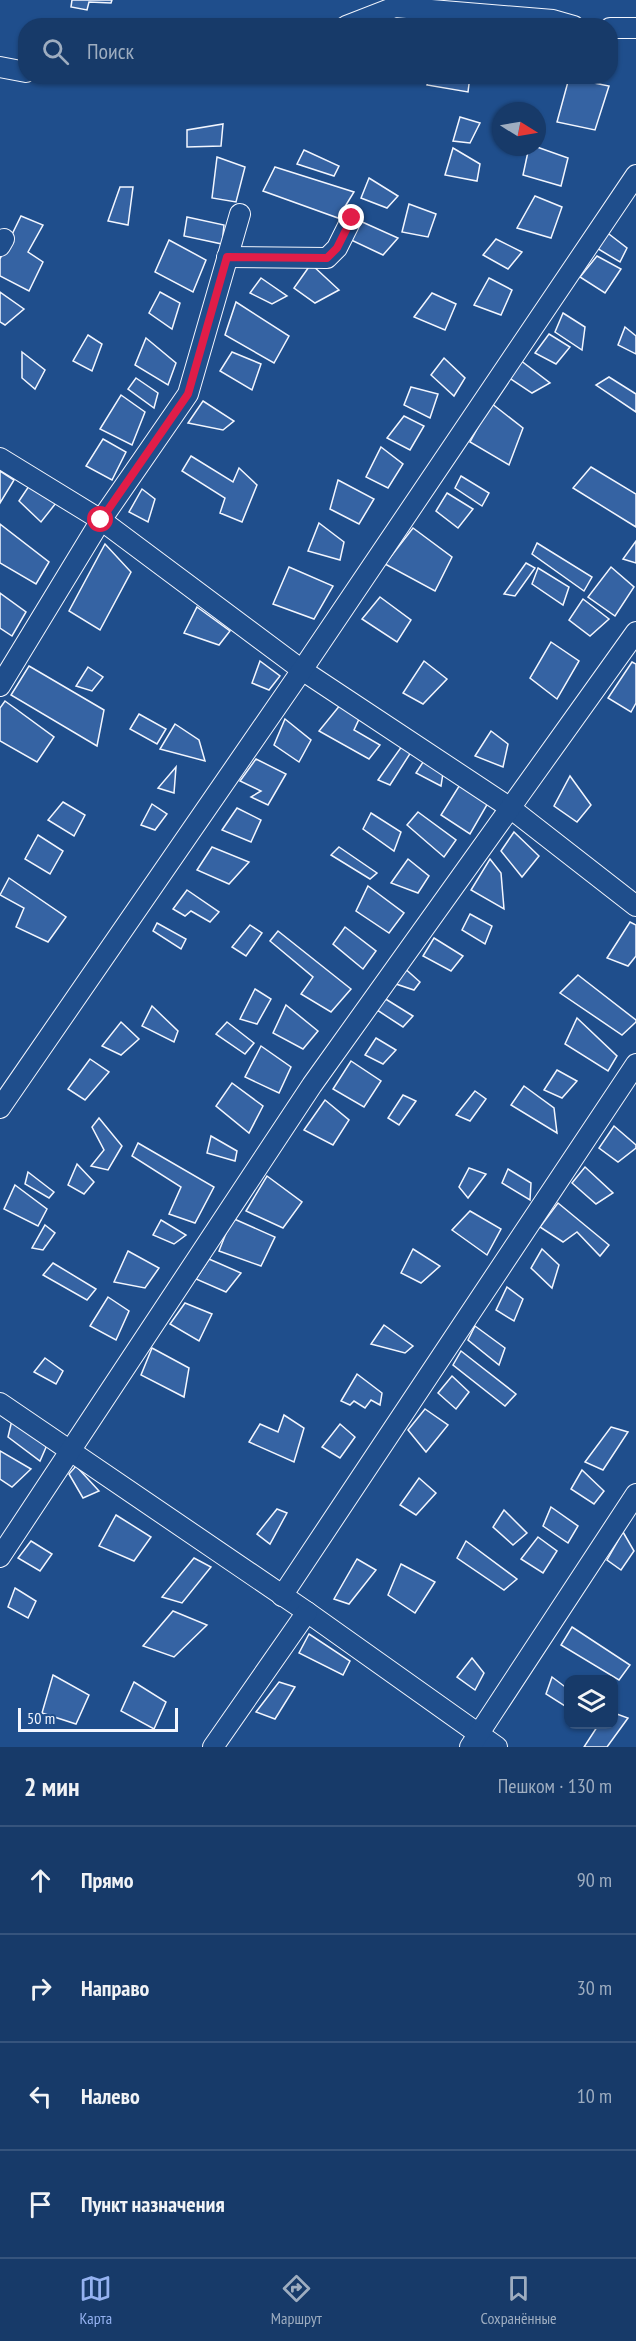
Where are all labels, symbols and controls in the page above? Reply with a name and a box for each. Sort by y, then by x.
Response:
search box [18,18,618,84]
icon: search [39,35,72,68]
text: Поиск [87,37,134,65]
north arrow [492,102,546,156]
route end [338,204,364,230]
route start [87,506,113,532]
map controls [564,1675,618,1729]
button: layers [564,1675,618,1729]
scale bar [18,1705,178,1732]
text: 50 m [27,1708,55,1728]
text: 2 мин [24,1770,79,1803]
text: Пешком · 130 m [498,1773,612,1799]
icon: ahead [24,1864,57,1897]
text: Прямо [81,1866,134,1894]
text: 90 m [577,1867,612,1893]
icon: right [24,1972,57,2005]
text: Направо [81,1974,149,2002]
text: 30 m [577,1975,612,2001]
icon: left [24,2080,57,2113]
text: Налево [81,2082,140,2110]
text: 10 m [577,2083,612,2109]
icon: arrive [24,2188,57,2221]
text: Пункт назначения [81,2190,225,2218]
tab: Карта [79,2272,112,2328]
tab: Маршрут [271,2272,322,2328]
tab: Сохранённые [481,2272,557,2328]

